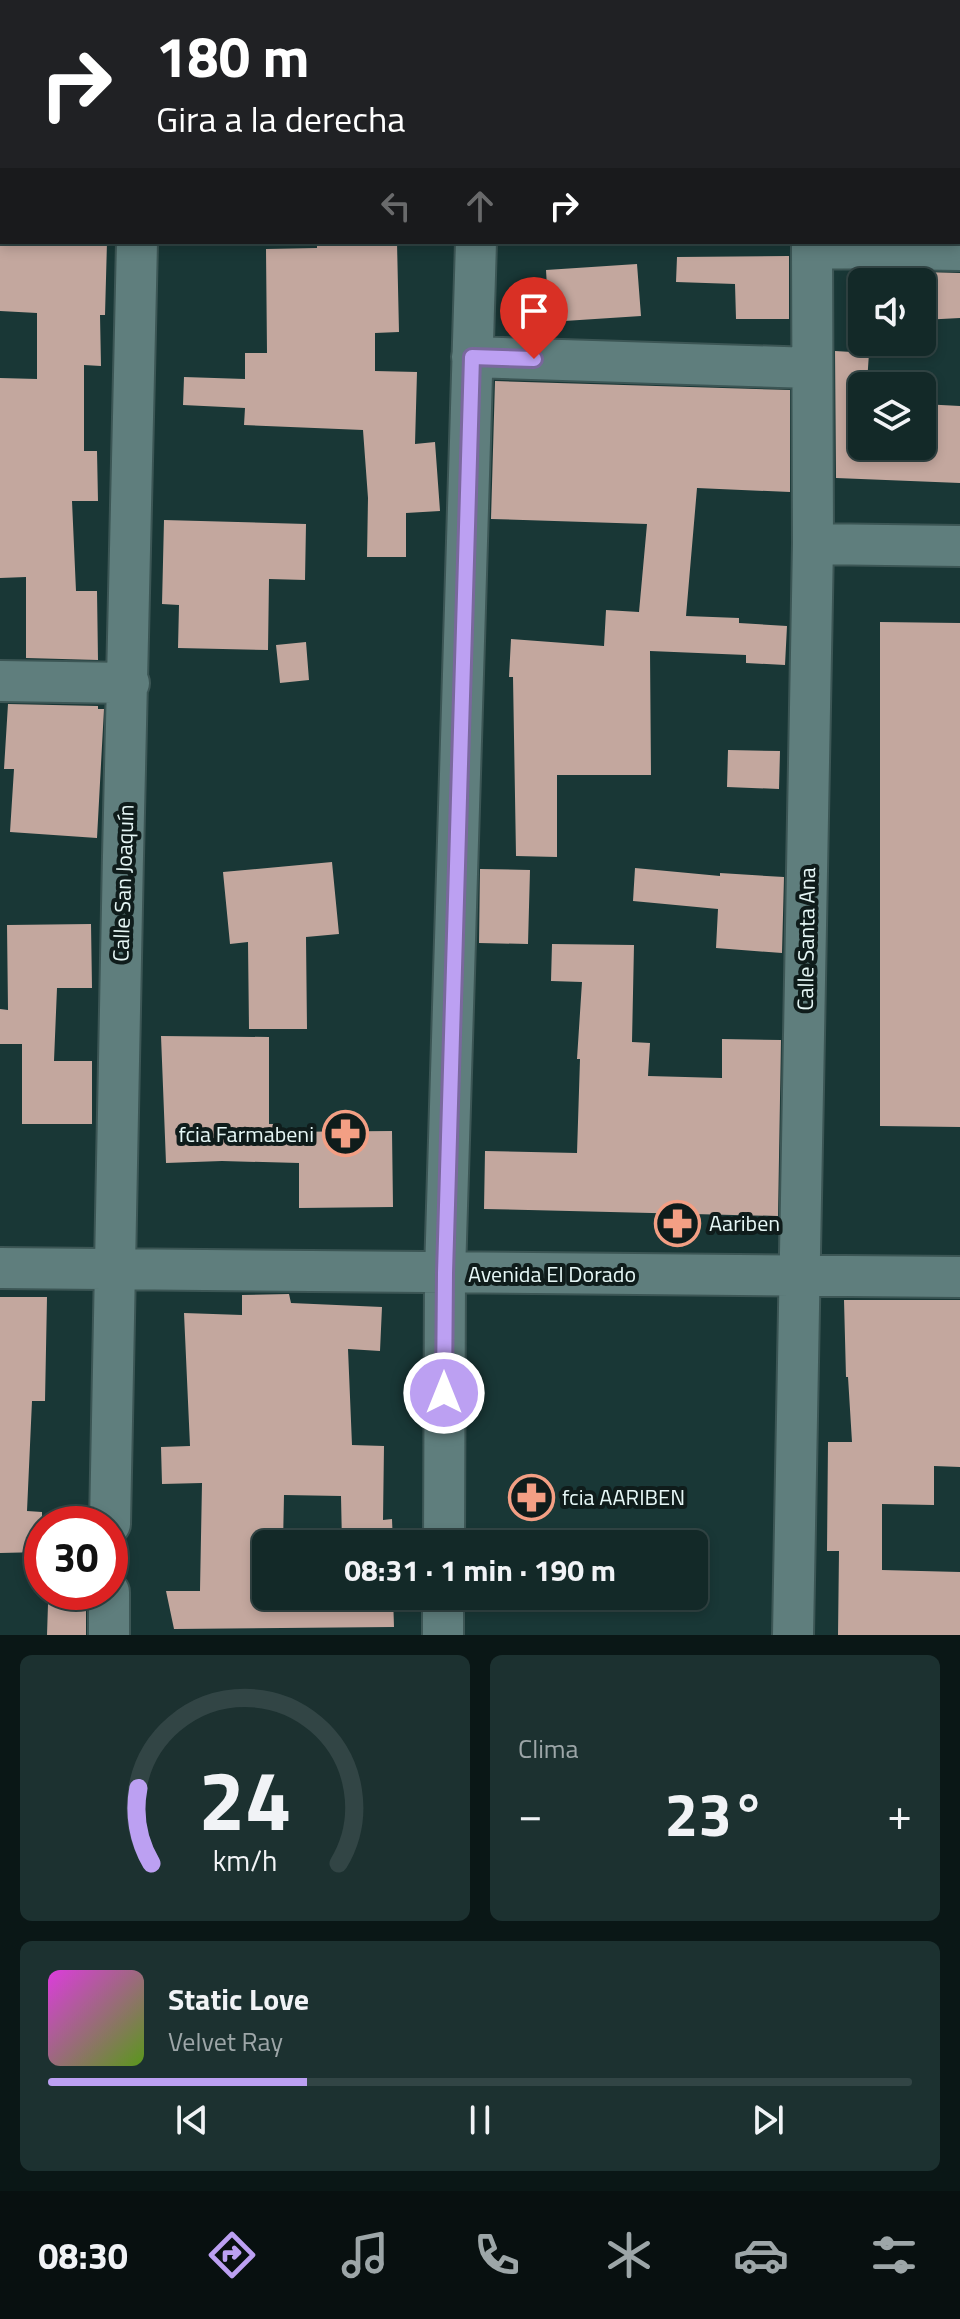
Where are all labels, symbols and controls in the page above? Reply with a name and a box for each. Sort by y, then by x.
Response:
text: 180 m [156,14,309,99]
icon: right [24,32,128,136]
text: Gira a la derecha [156,91,405,146]
icon: left [374,184,418,228]
icon: ahead [458,184,502,228]
icon: right [542,184,586,228]
map controls [848,268,936,460]
button: sound [848,268,936,356]
pin [500,277,568,359]
icon: arrive [512,289,556,333]
button: layers [848,372,936,460]
street label: Calle San Joaquín [103,804,143,962]
street label: Calle Santa Ana [788,867,824,1011]
pharmacy icon: fcia Farmabeni [321,1110,369,1158]
place label: fcia Farmabeni [178,1117,314,1151]
pharmacy icon: Aariben [654,1199,702,1247]
place label: Aariben [709,1206,780,1240]
street label: Avenida El Dorado [468,1257,636,1291]
position arrow [402,1351,486,1435]
pharmacy icon: fcia AARIBEN [507,1473,555,1521]
place label: fcia AARIBEN [562,1480,685,1514]
speed limit sign: 30 [24,1506,128,1610]
text: 08:31 · 1 min · 190 m [344,1547,616,1593]
text: Clima [518,1729,579,1768]
text: 24 [198,1736,292,1862]
text: 23° [665,1768,765,1859]
text: − [518,1780,543,1847]
text: + [887,1780,912,1847]
text: km/h [213,1839,277,1882]
text: Static Love [168,1976,309,2022]
text: Velvet Ray [168,2022,283,2061]
icon: previous [170,2098,214,2142]
icon: pause [458,2098,502,2142]
icon: next [746,2098,790,2142]
icon: directions [204,2227,260,2283]
icon: music [337,2227,393,2283]
icon: phone [469,2227,525,2283]
icon: climate [601,2227,657,2283]
icon: car [733,2227,789,2283]
icon: filters [866,2227,922,2283]
text: 08:30 [38,2228,128,2283]

